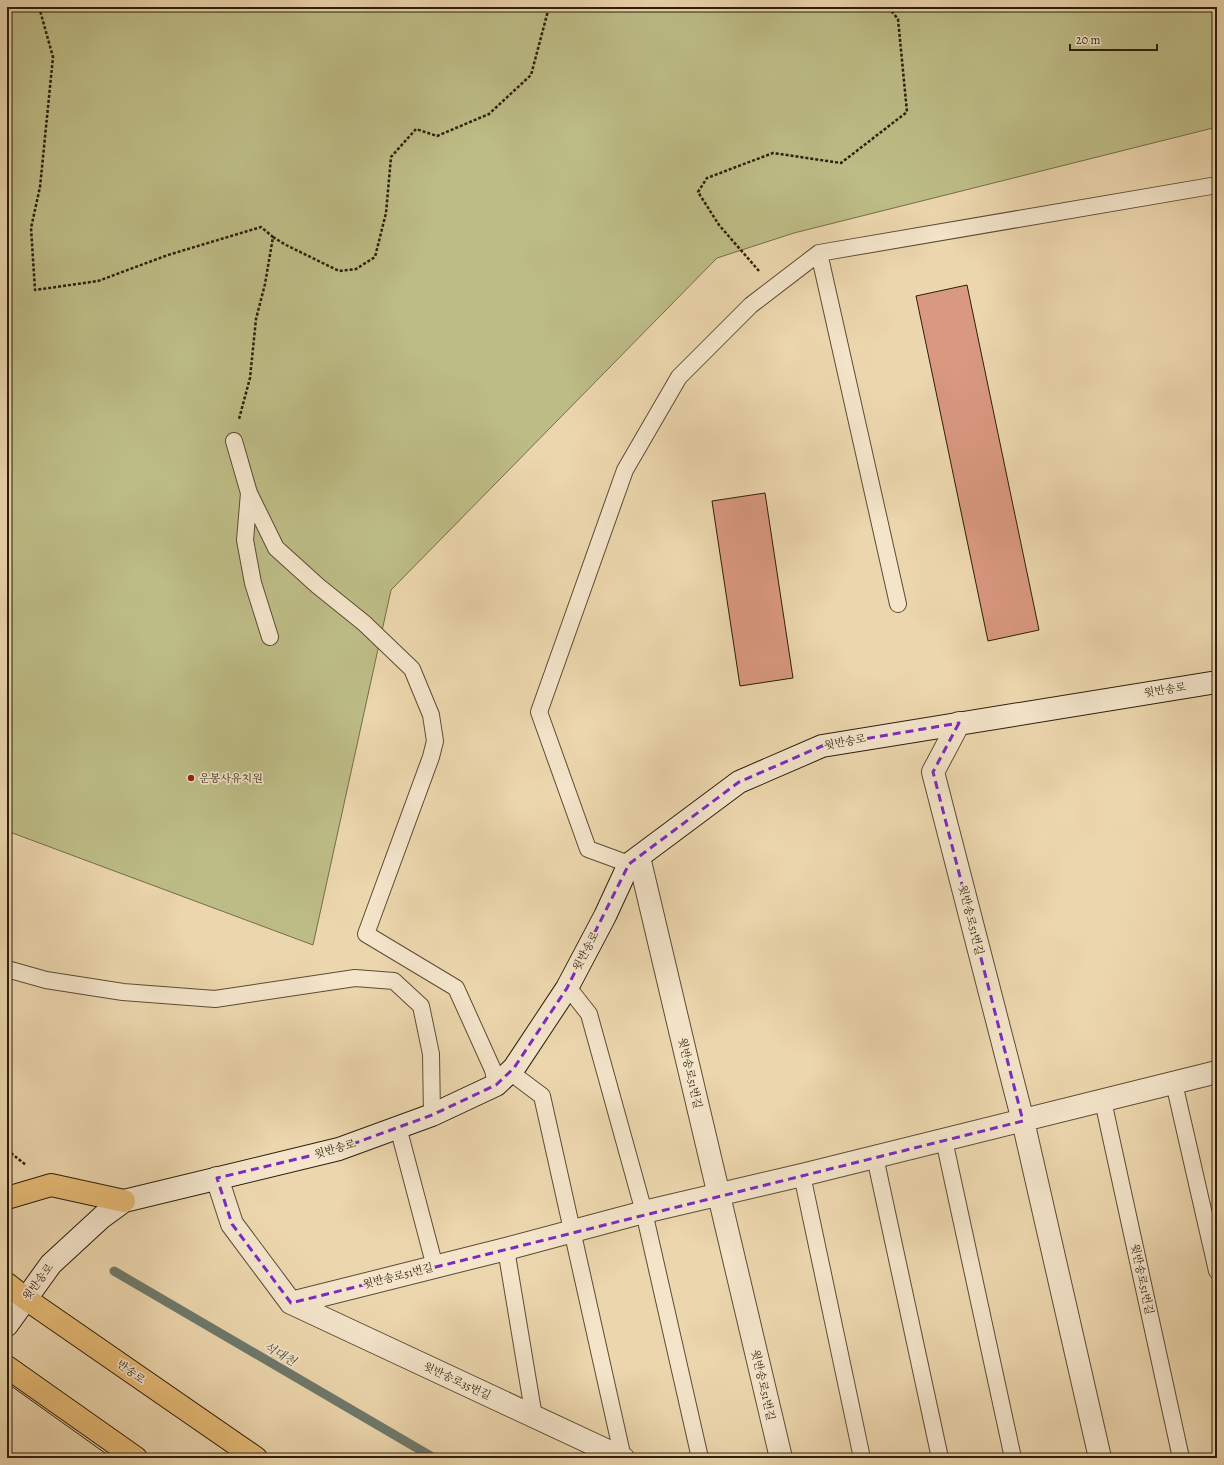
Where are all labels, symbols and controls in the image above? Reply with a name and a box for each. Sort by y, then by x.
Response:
scale bar [1070,26,1157,52]
text: 20 m [1076,32,1100,48]
street label: 윗반송로 [1143,679,1188,701]
street label: 윗반송로 [823,731,868,753]
place label: 운봉사유치원 [199,771,263,786]
marker: 운봉사유치원 [186,773,196,783]
street label: 윗반송로51번길 [955,883,987,957]
street label: 윗반송로 [569,928,603,973]
street label: 윗반송로51번길 [675,1036,705,1110]
street label: 윗반송로 [312,1136,358,1162]
street label: 윗반송로51번길 [1127,1242,1157,1316]
street label: 윗반송로 [19,1260,57,1303]
street label: 윗반송로51번길 [361,1260,435,1292]
water label: 석대천 [261,1338,300,1370]
street label: 윗반송로51번길 [748,1348,778,1422]
street label: 반송로 [114,1357,149,1387]
street label: 윗반송로35번길 [421,1359,493,1403]

